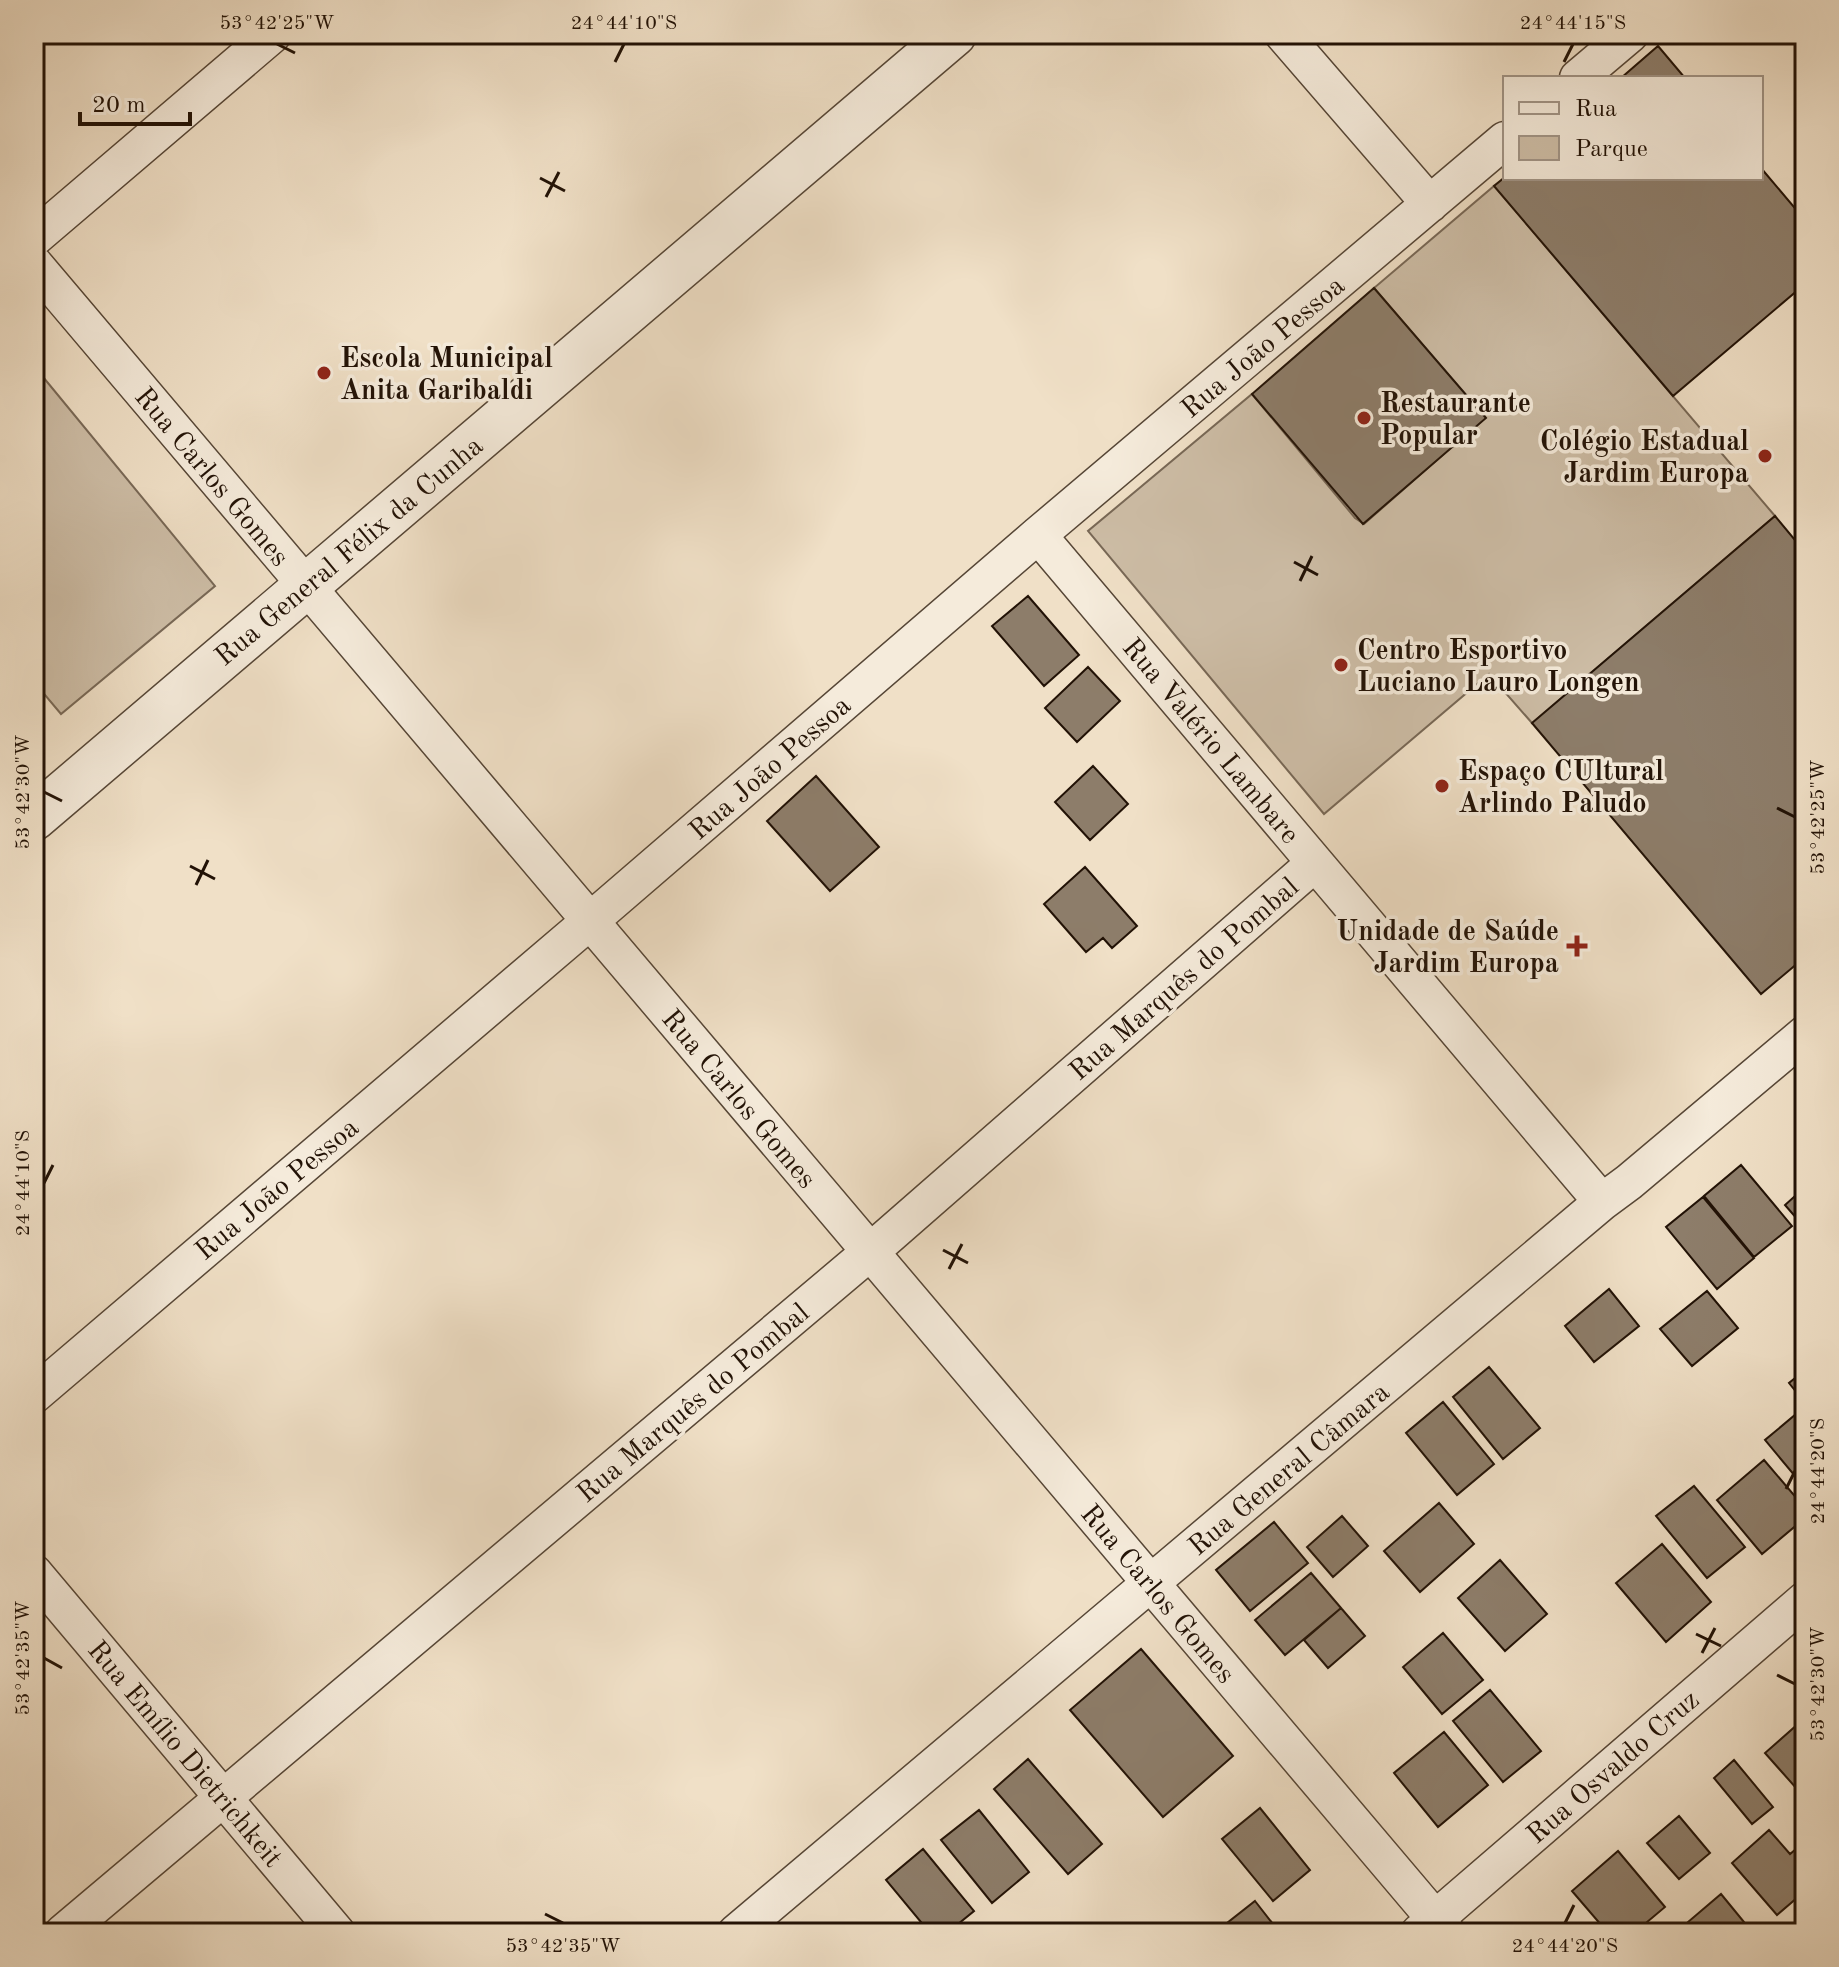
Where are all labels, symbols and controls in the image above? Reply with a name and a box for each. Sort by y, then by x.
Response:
text: 53°42'25"W [219,14,335,34]
text: 24°44'10"S [571,14,677,34]
text: 24°44'15"S [1520,14,1626,34]
scale bar [80,76,190,126]
legend [1503,76,1763,180]
text: 20 m [92,94,146,118]
text: Rua [1575,98,1617,122]
text: Parque [1575,138,1648,162]
street label: Rua João Pessoa [1177,272,1351,425]
place label: Escola Municipal Anita Garibaldi [340,346,553,406]
marker: Escola Municipal Anita Garibaldi [315,364,333,382]
street label: Rua Carlos Gomes [128,383,293,573]
place label: Restaurante Popular [1380,391,1531,451]
marker: Restaurante Popular [1355,409,1373,427]
place label: Colégio Estadual Jardim Europa [1540,429,1749,489]
street label: Rua General Félix da Cunha [211,432,489,672]
marker: Colégio Estadual Jardim Europa [1756,447,1774,465]
street label: Rua Valério Lambare [1116,634,1303,850]
place label: Centro Esportivo Luciano Lauro Longen [1357,638,1640,698]
marker: Centro Esportivo Luciano Lauro Longen [1332,656,1350,674]
street label: Rua João Pessoa [685,692,857,847]
text: 53°42'30"W [14,734,34,850]
place label: Espaço CUltural Arlindo Paludo [1458,759,1664,819]
text: 53°42'25"W [1809,759,1829,875]
marker: Espaço CUltural Arlindo Paludo [1433,777,1451,795]
street label: Rua Marquês do Pombal [1065,874,1305,1087]
place label: Unidade de Saúde Jardim Europa [1336,919,1559,979]
marker: Unidade de Saúde Jardim Europa [1566,935,1588,957]
street label: Rua Carlos Gomes [655,1005,820,1195]
street label: Rua João Pessoa [191,1114,365,1267]
text: 24°44'10"S [14,1130,34,1236]
street label: Rua Marquês do Pombal [573,1299,815,1509]
street label: Rua General Câmara [1184,1378,1396,1562]
text: 24°44'20"S [1809,1418,1829,1524]
street label: Rua Carlos Gomes [1074,1500,1239,1690]
text: 53°42'35"W [14,1600,34,1716]
text: 53°42'30"W [1809,1626,1829,1742]
street label: Rua Emílio Dietrichkeit [81,1636,286,1873]
street label: Rua Osvaldo Cruz [1523,1686,1705,1850]
text: 53°42'35"W [505,1937,621,1957]
text: 24°44'20"S [1512,1937,1618,1957]

